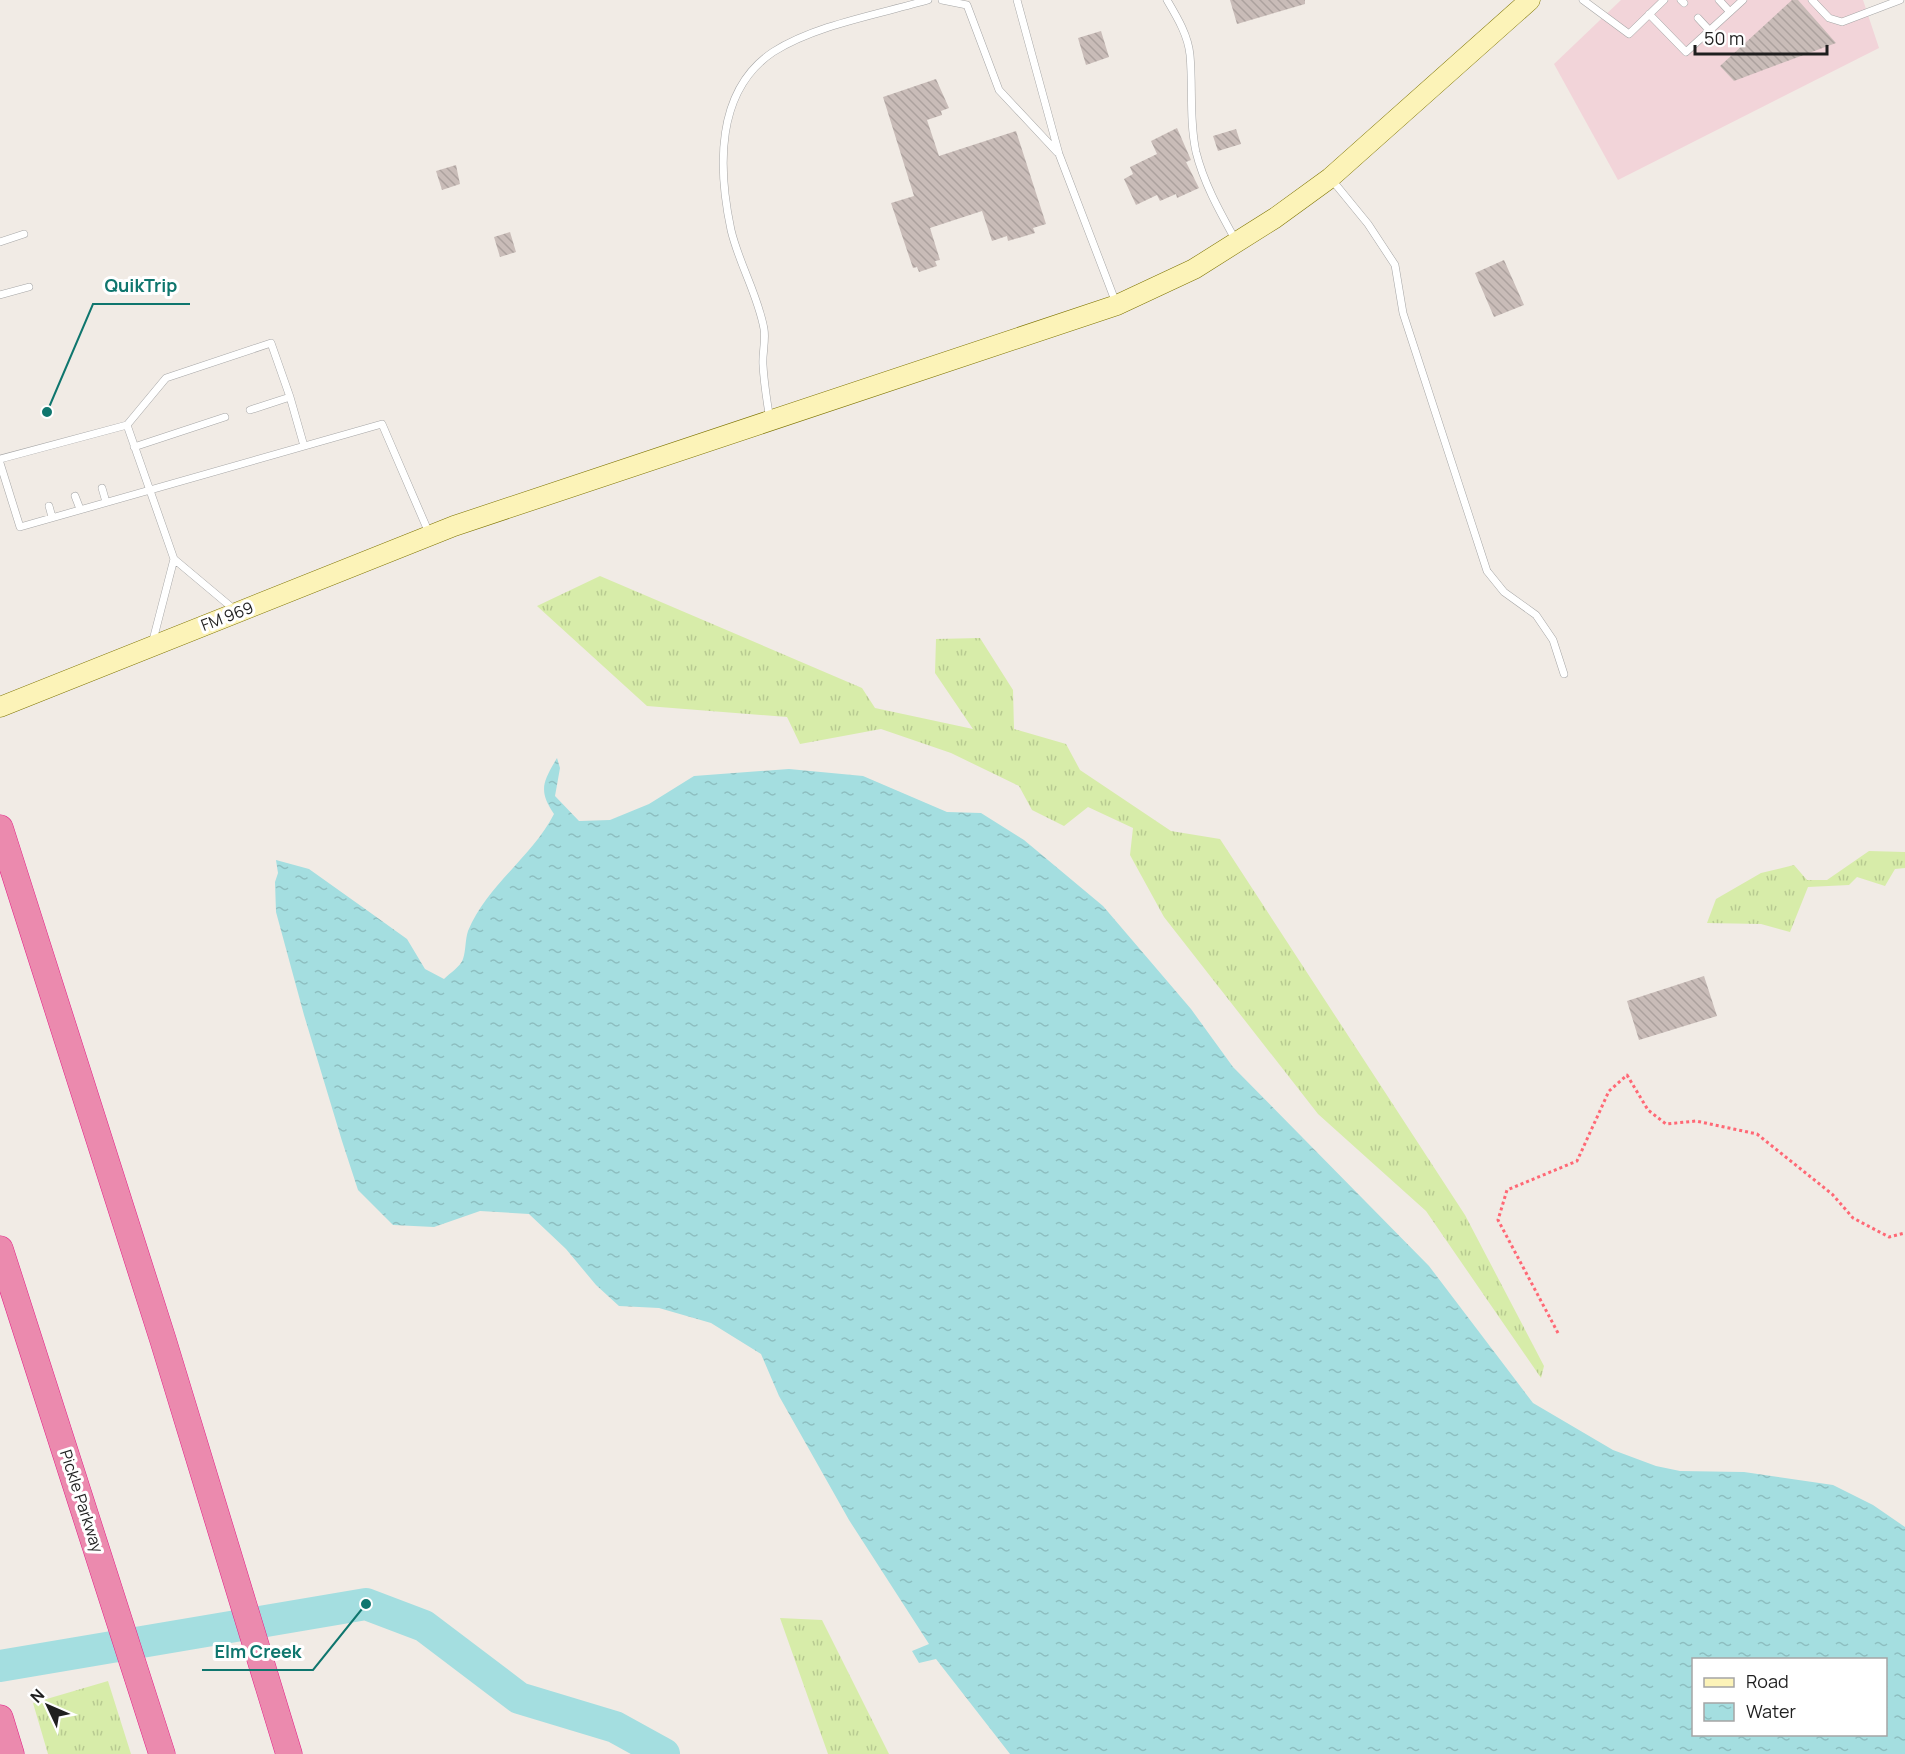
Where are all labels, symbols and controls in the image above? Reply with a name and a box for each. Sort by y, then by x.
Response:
scale bar [1695,18,1827,56]
text: 50 m [1704,26,1744,50]
callout: QuikTrip [93,268,190,304]
text: QuikTrip [105,273,177,297]
street label: FM 969 [198,596,256,636]
street label: Pickle Parkway [55,1447,109,1556]
callout: Elm Creek [202,1634,313,1670]
text: Elm Creek [214,1639,303,1663]
legend [1692,1658,1887,1736]
text: Road [1746,1669,1789,1693]
north arrow [18,1676,78,1736]
text: N [25,1684,49,1707]
text: Water [1746,1699,1796,1723]

